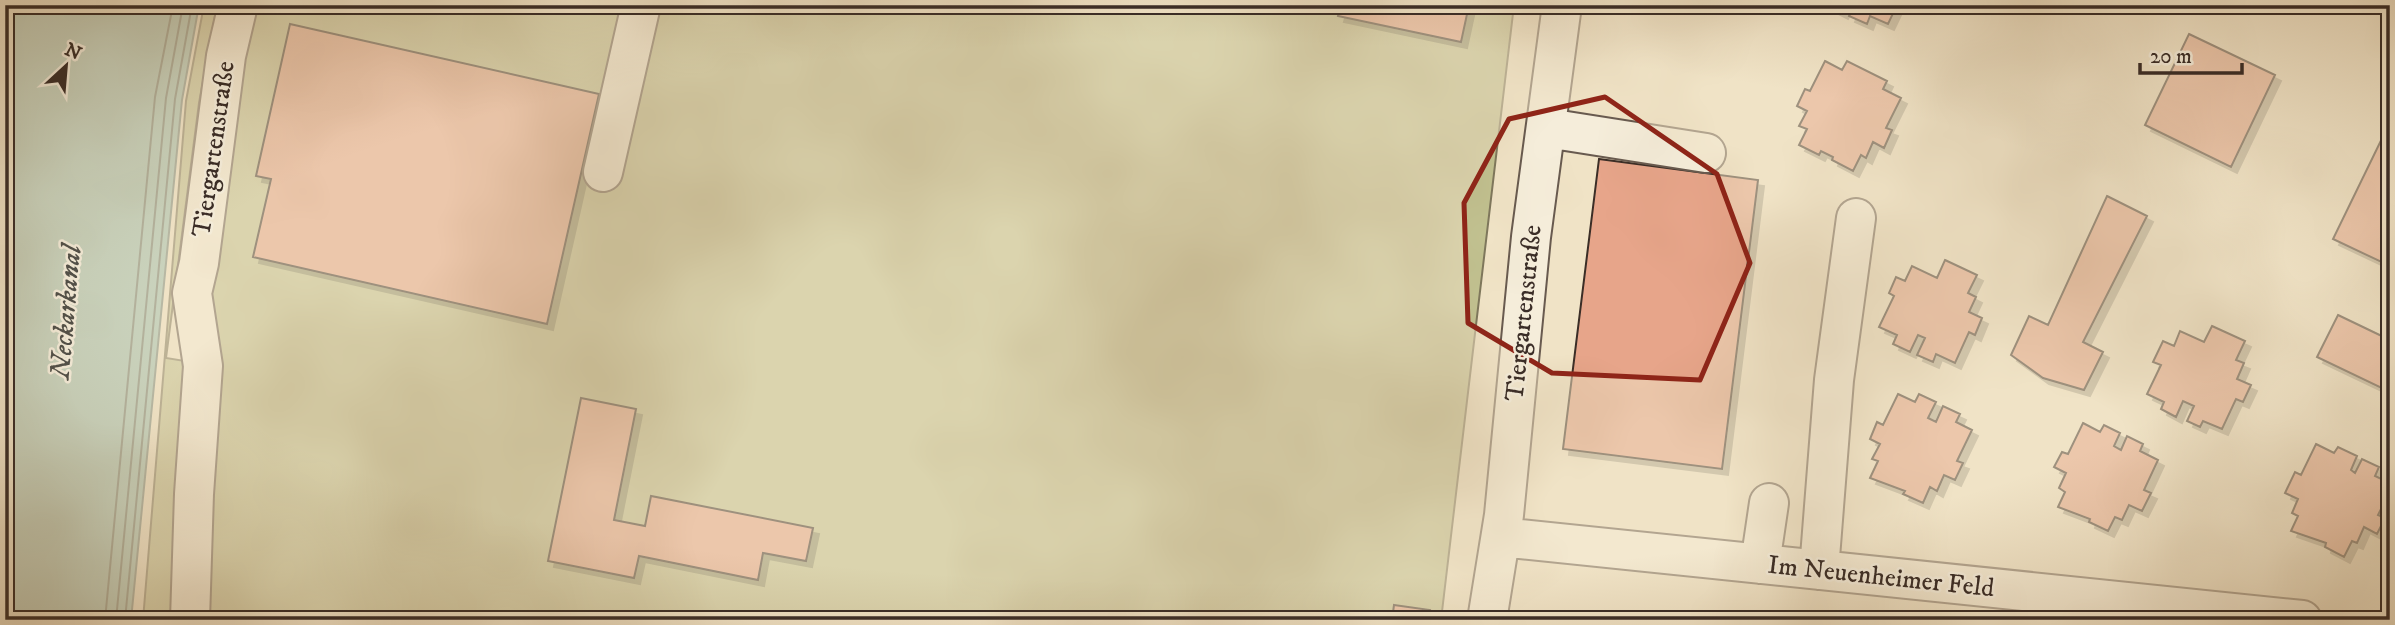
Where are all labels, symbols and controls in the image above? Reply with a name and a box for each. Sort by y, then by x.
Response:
north arrow [32,32,102,102]
scale bar [2140,32,2241,76]
text: N [61,38,85,66]
text: 20 m [2150,44,2192,70]
street label: Tiergartenstraße [185,59,243,239]
street label: Tiergartenstraße [1498,223,1550,403]
water label: Neckarkanal [43,241,90,382]
street label: Im Neuenheimer Feld [1766,549,1996,605]

